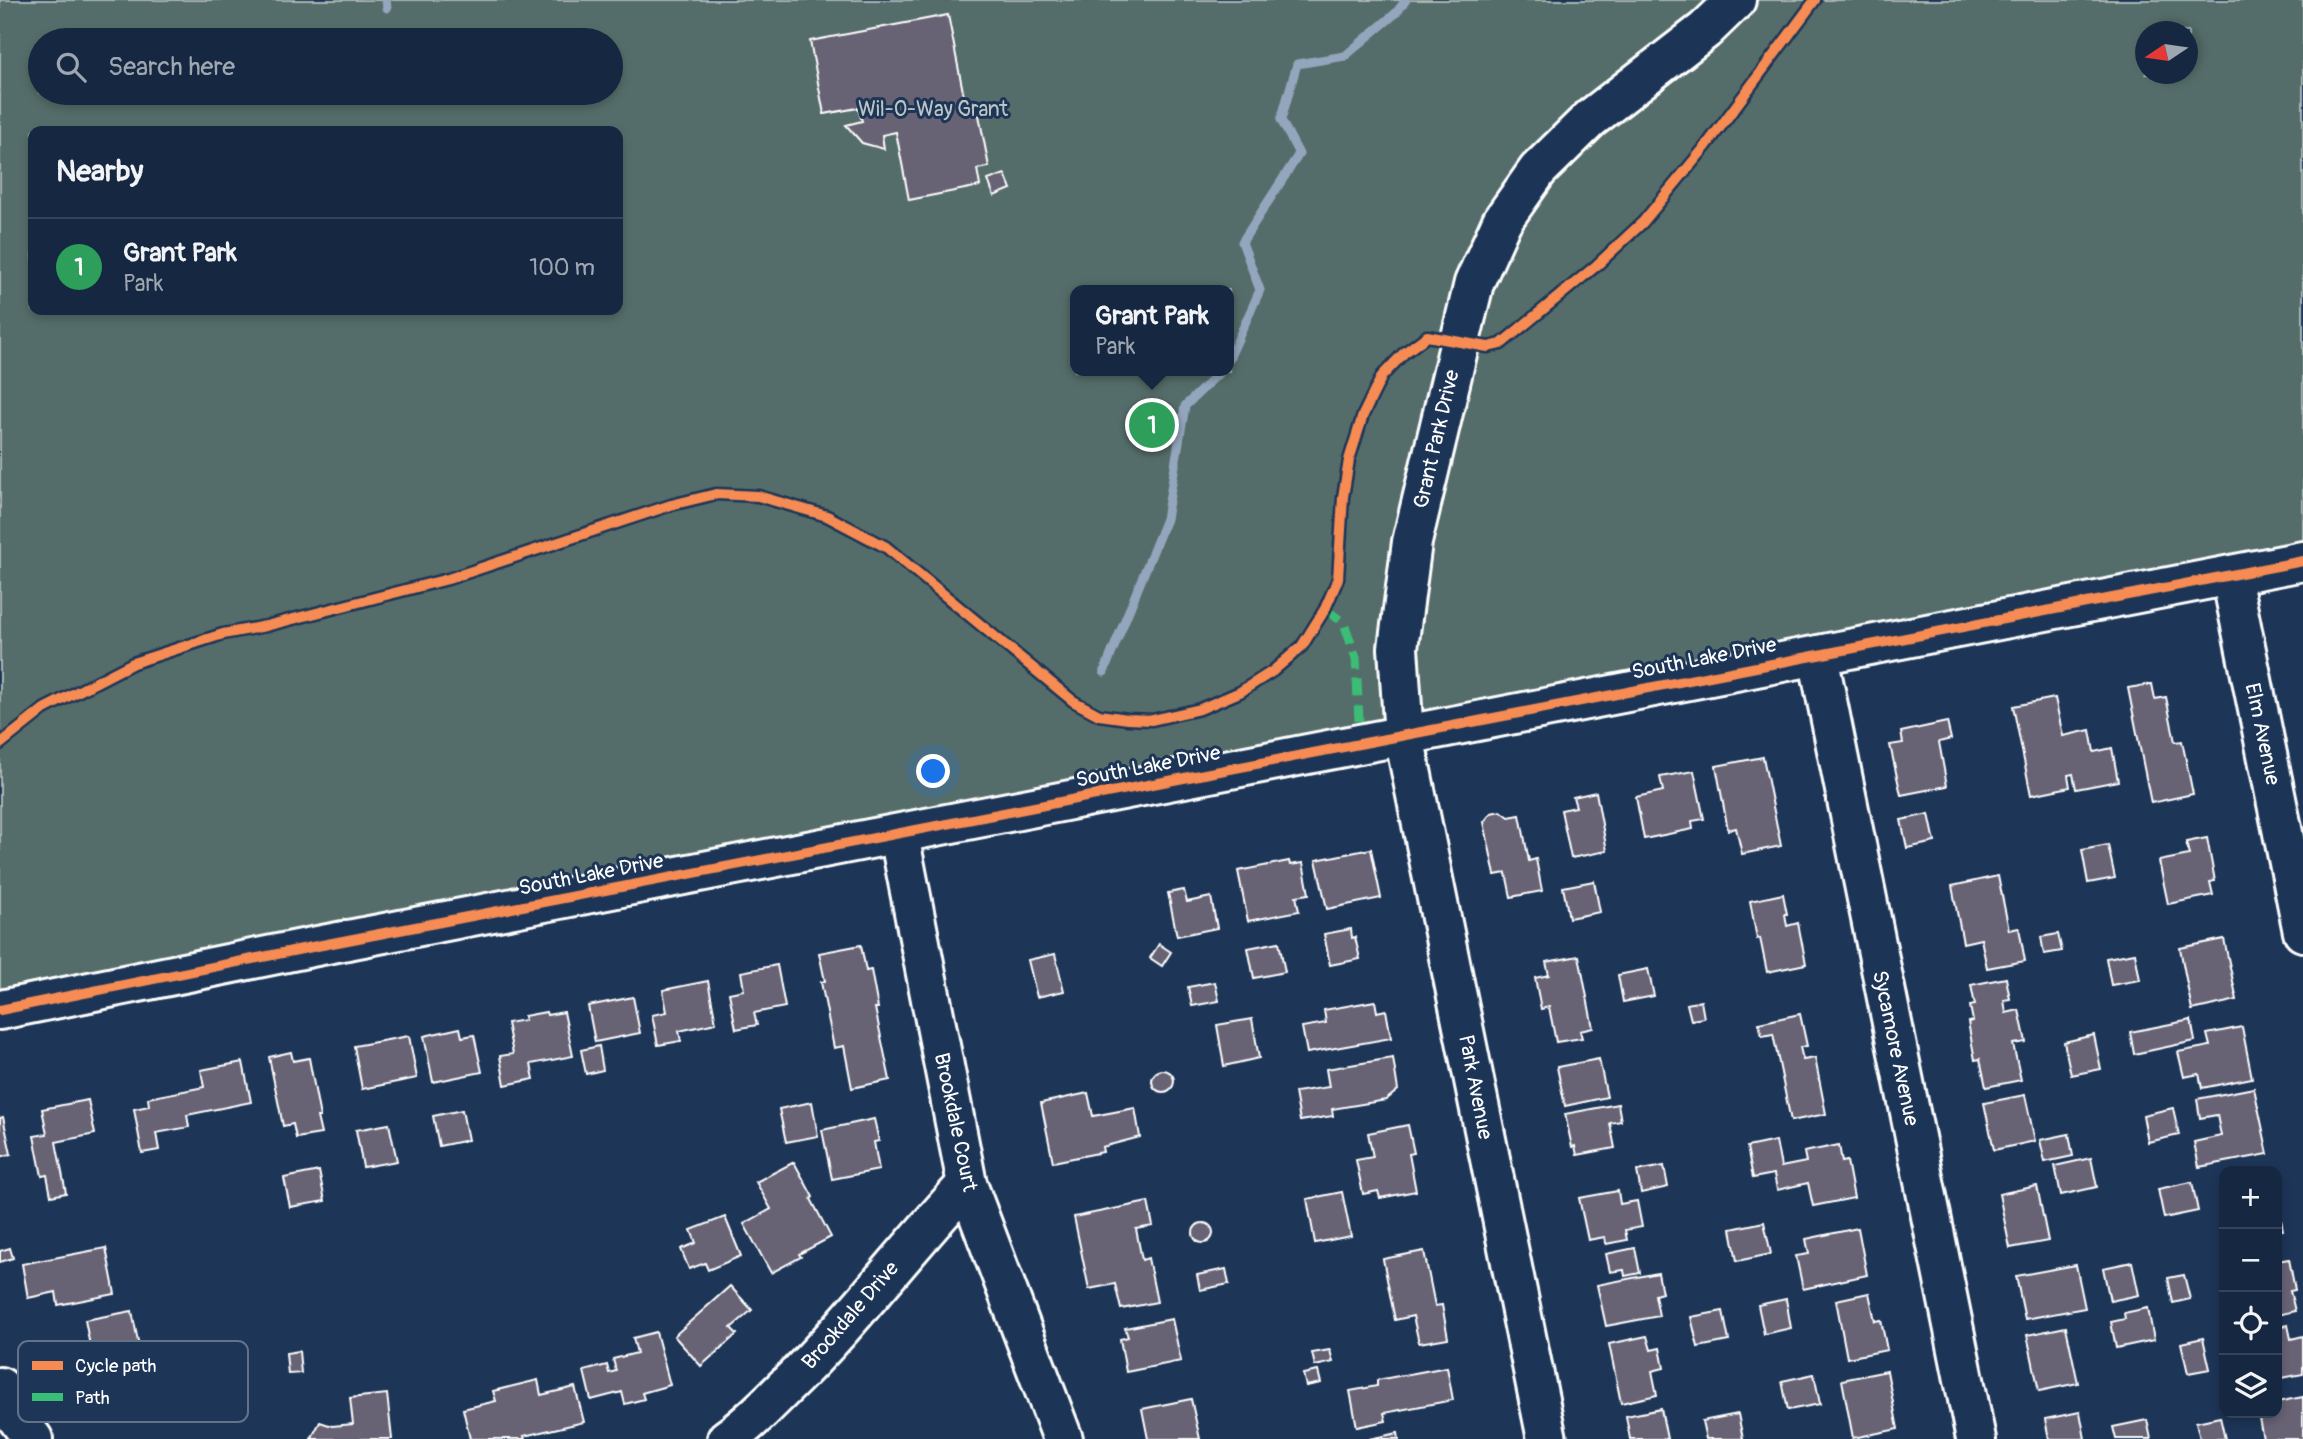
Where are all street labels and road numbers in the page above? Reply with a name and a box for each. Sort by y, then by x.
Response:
street label: Grant Park Drive [1407,367,1466,511]
street label: South Lake Drive [1629,631,1779,686]
street label: Elm Avenue [2239,681,2287,788]
street label: South Lake Drive [1073,739,1223,794]
street label: South Lake Drive [516,847,666,902]
street label: Sycamore Avenue [1866,968,1925,1129]
street label: Park Avenue [1452,1033,1499,1142]
street label: Brookdale Court [928,1050,983,1194]
street label: Brookdale Drive [796,1255,905,1375]

